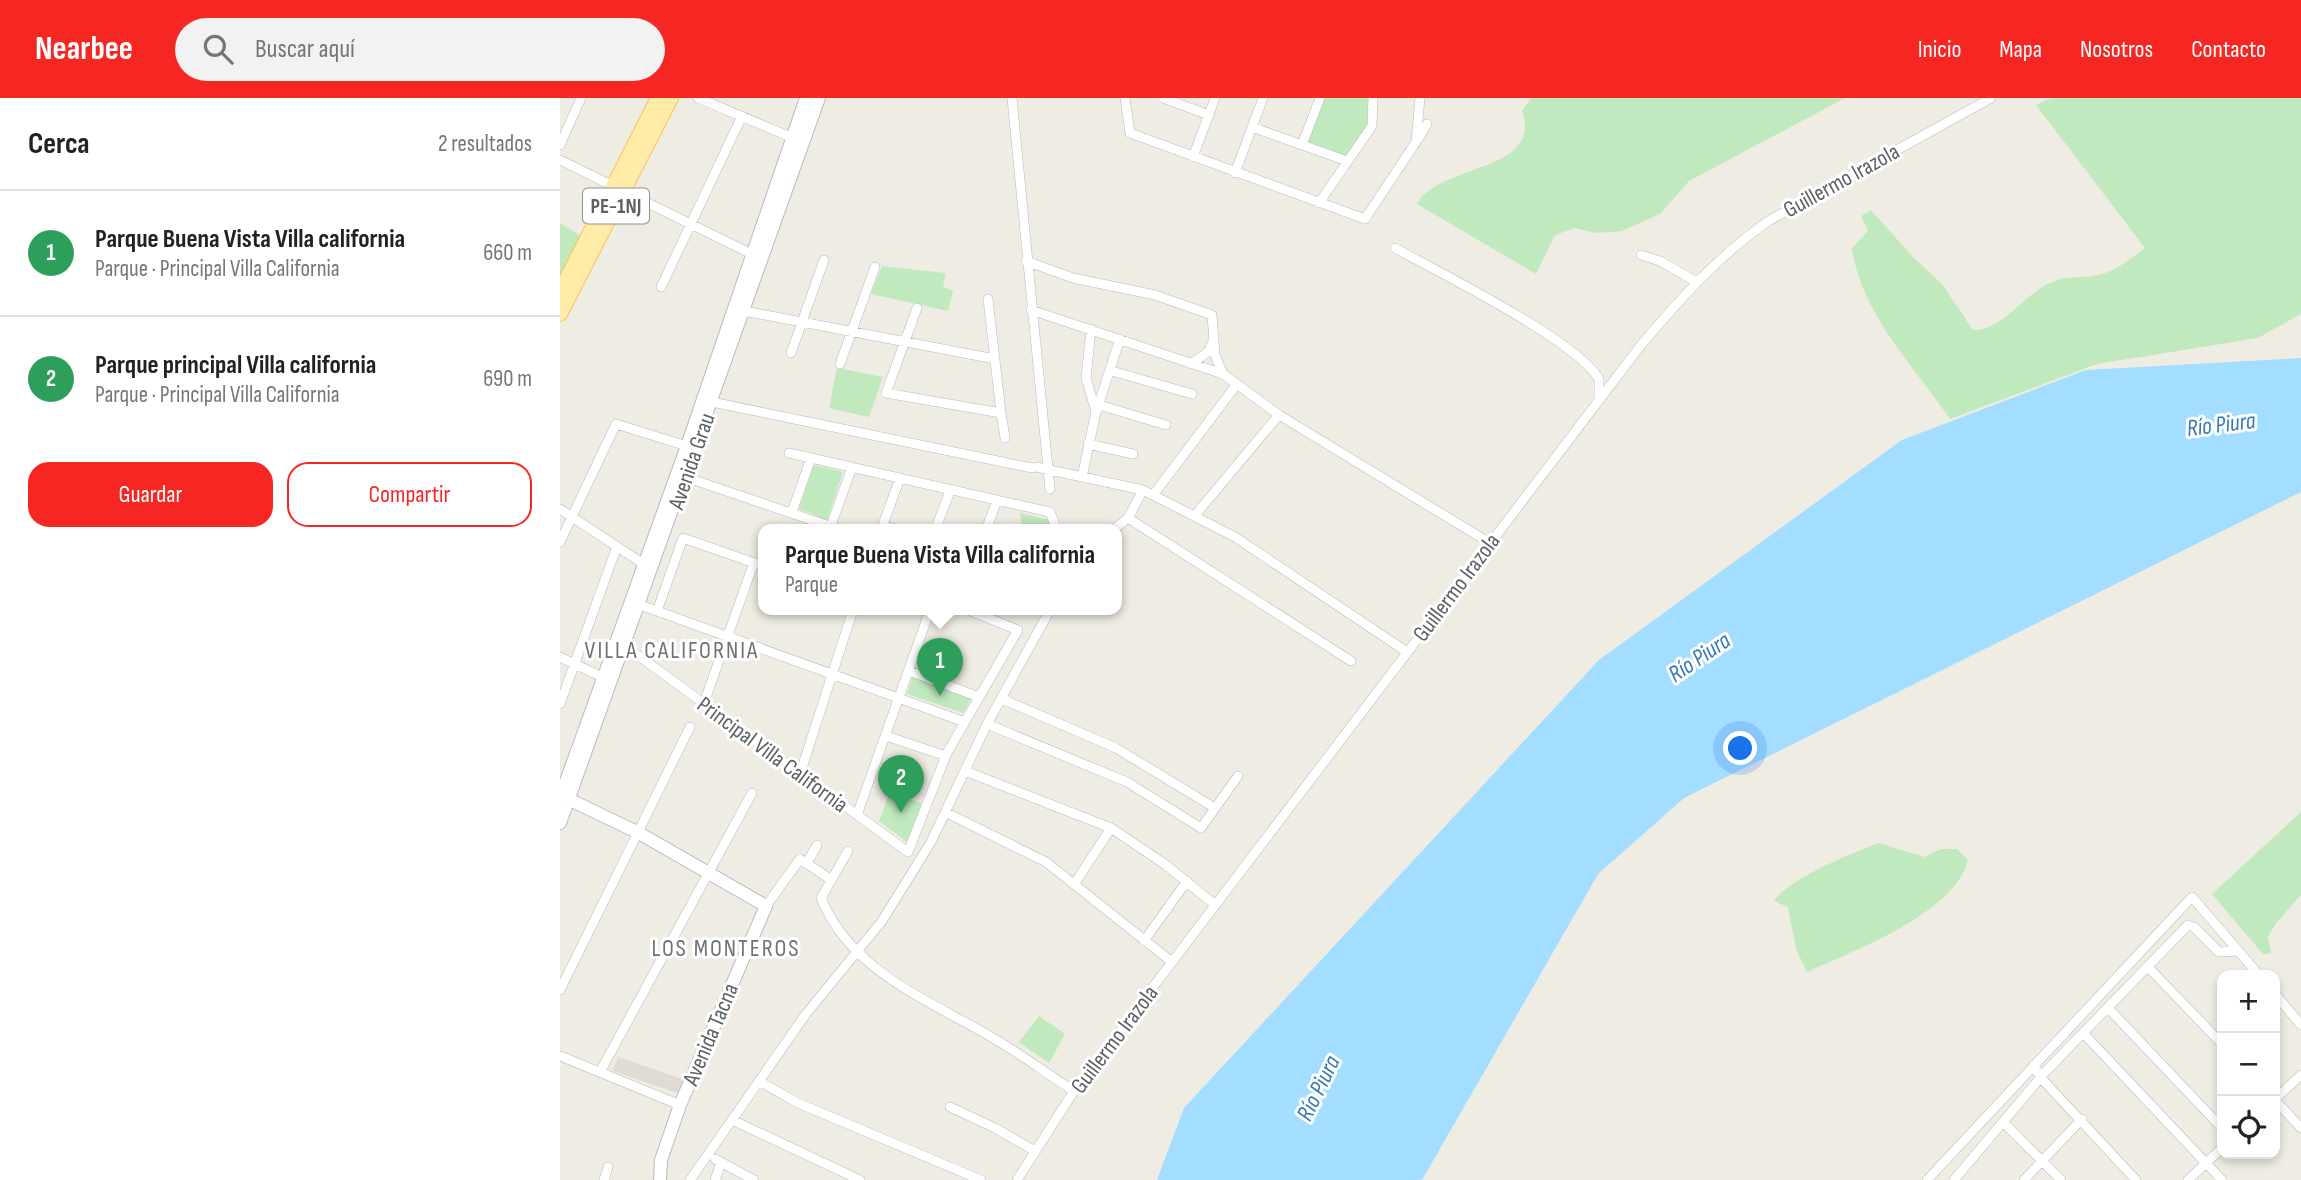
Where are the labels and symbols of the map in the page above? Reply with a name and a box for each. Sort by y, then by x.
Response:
street label: Guillermo Irazola [1779,138,1904,224]
road number: PE-1NJ [583,188,649,224]
water label: Río Piura [2185,406,2257,443]
street label: Avenida Grau [662,409,721,514]
street label: Guillermo Irazola [1407,528,1507,647]
water label: Río Piura [1663,626,1736,689]
district label: VILLA CALIFORNIA [585,636,759,665]
pin: 1 [917,638,963,696]
street label: Principal Villa California [691,691,853,819]
your location [1723,731,1757,765]
pin: 2 [878,755,924,813]
district label: LOS MONTEROS [651,934,801,963]
street label: Avenida Tacna [677,979,745,1091]
street label: Guillermo Irazola [1065,980,1165,1099]
water label: Río Piura [1290,1051,1347,1126]

